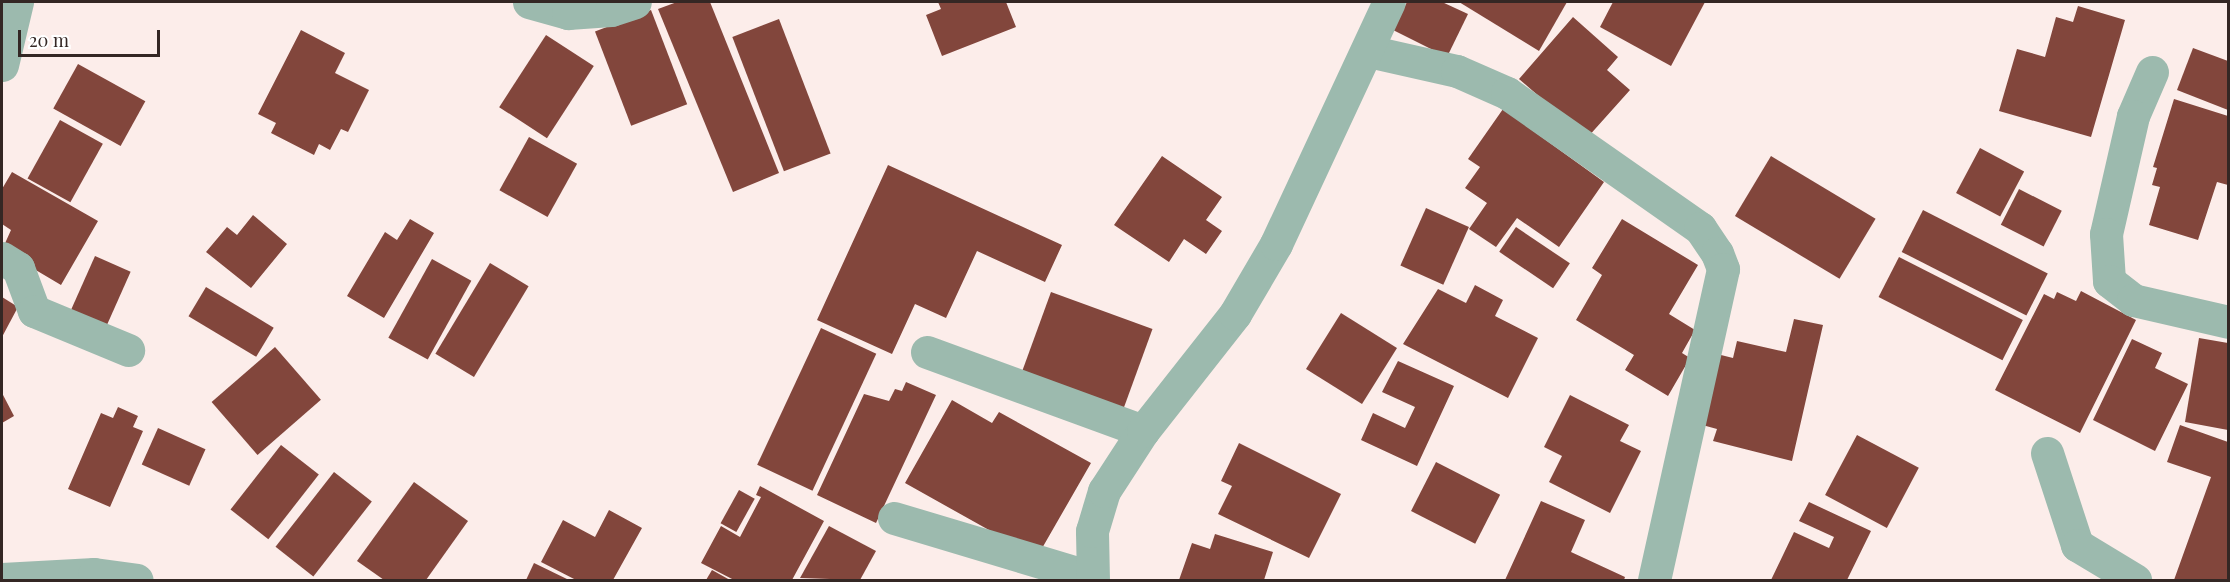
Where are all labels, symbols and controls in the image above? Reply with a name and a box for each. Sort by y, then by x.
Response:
scale bar [21,18,164,56]
text: 20 m [29,28,69,52]

